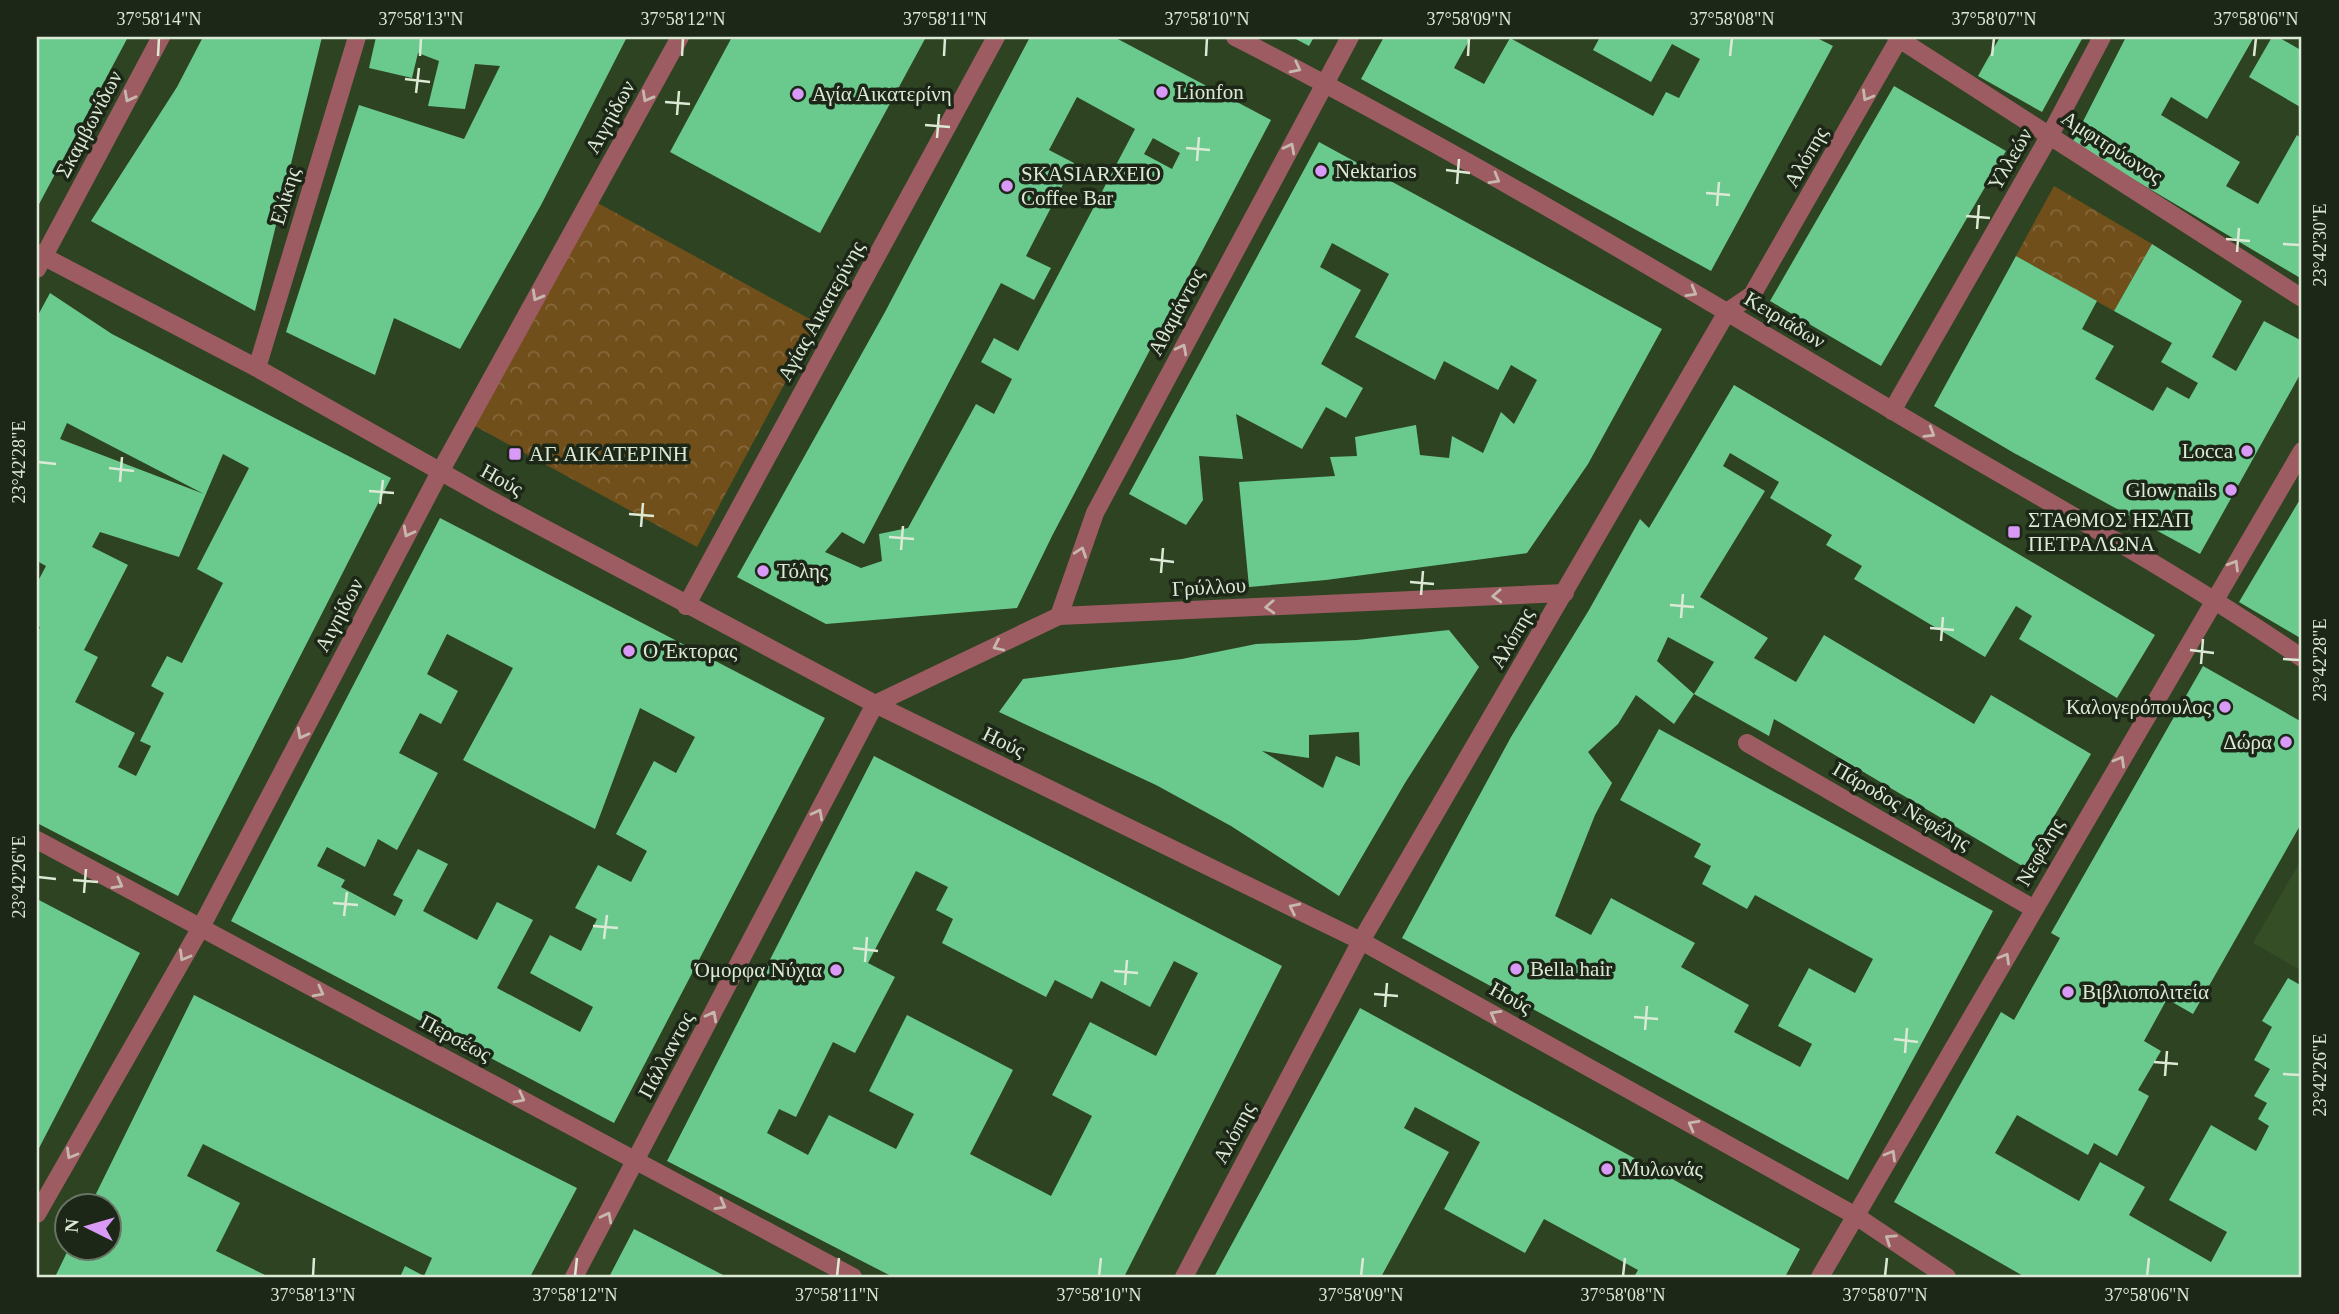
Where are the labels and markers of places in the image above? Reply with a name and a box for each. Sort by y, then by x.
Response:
place label: Lionfon [1176,80,1244,104]
place label: Αγία Αικατερίνη [812,82,952,106]
marker: Lionfon [1154,84,1170,100]
marker: Αγία Αικατερίνη [790,86,806,102]
place label: Nektarios [1335,159,1417,183]
place label: SKASIARXEIO Coffee Bar [1021,162,1161,210]
marker: Nektarios [1313,163,1329,179]
marker: SKASIARXEIO Coffee Bar [999,178,1015,194]
place label: Locca [2182,439,2234,463]
place label: ΑΓ. ΑΙΚΑΤΕΡΙΝΗ [529,442,688,466]
marker: Locca [2239,443,2255,459]
marker: ΑΓ. ΑΙΚΑΤΕΡΙΝΗ [507,446,523,462]
place label: Glow nails [2125,478,2217,502]
marker: Glow nails [2223,482,2239,498]
place label: ΣΤΑΘΜΟΣ ΗΣΑΠ ΠΕΤΡΑΛΩΝΑ [2028,508,2190,556]
marker: ΣΤΑΘΜΟΣ ΗΣΑΠ ΠΕΤΡΑΛΩΝΑ [2006,524,2022,540]
place label: Τόλης [777,559,829,583]
marker: Τόλης [755,563,771,579]
place label: Ο Έκτορας [643,639,738,663]
marker: Ο Έκτορας [621,643,637,659]
place label: Καλογερόπουλος [2066,695,2212,719]
marker: Καλογερόπουλος [2217,699,2233,715]
place label: Δώρα [2223,730,2272,754]
marker: Δώρα [2278,734,2294,750]
place label: Bella hair [1530,957,1612,981]
place label: Όμορφα Νύχια [694,958,822,982]
marker: Bella hair [1508,961,1524,977]
marker: Όμορφα Νύχια [828,962,844,978]
place label: Βιβλιοπολιτεία [2082,980,2209,1004]
marker: Βιβλιοπολιτεία [2060,984,2076,1000]
place label: Μυλωνάς [1621,1157,1704,1181]
marker: Μυλωνάς [1599,1161,1615,1177]

